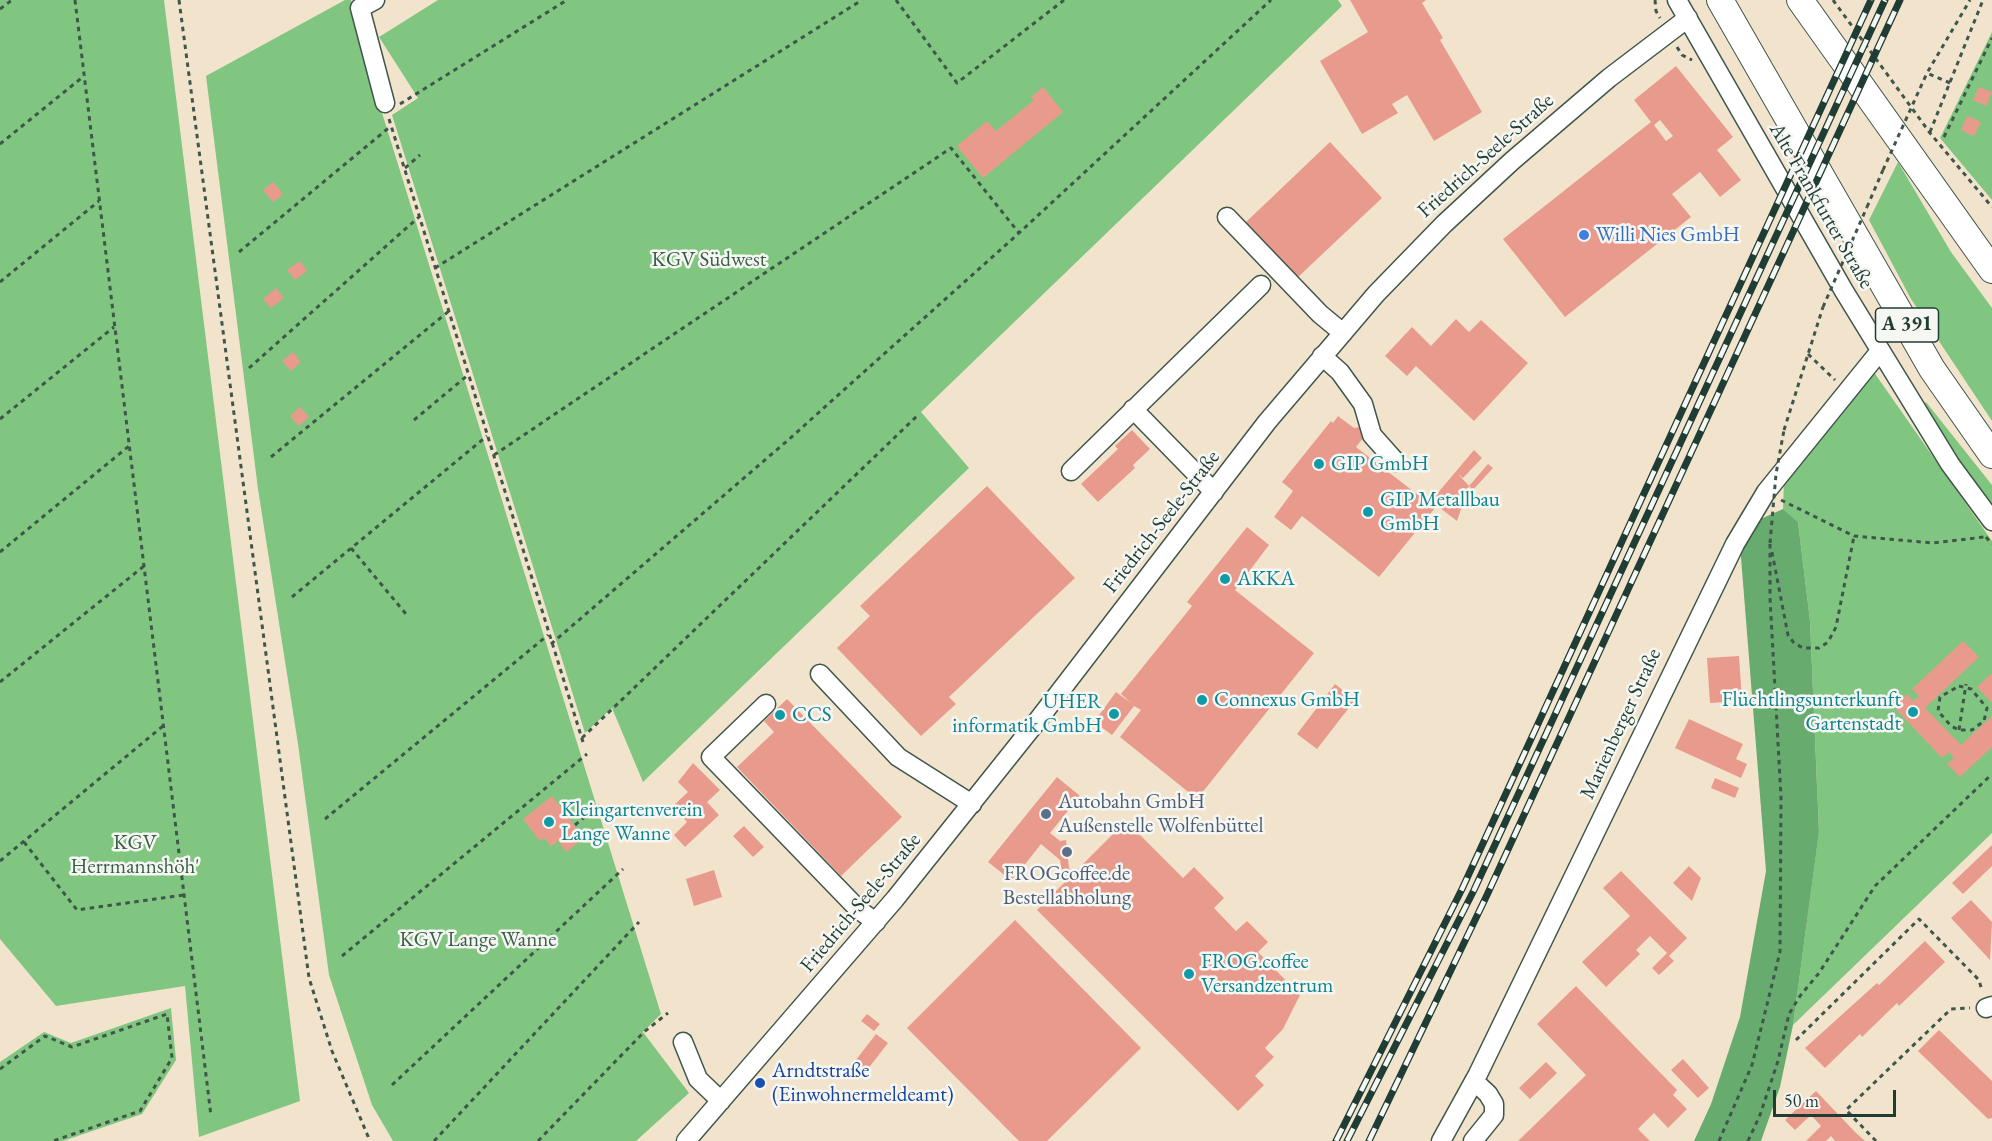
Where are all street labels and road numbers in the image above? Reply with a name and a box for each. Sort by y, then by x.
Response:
street label: Friedrich-Seele-Straße [1413,88,1559,224]
street label: Alte Frankfurter Straße [1763,119,1879,293]
road number: A 391 [1876,308,1938,342]
street label: Friedrich-Seele-Straße [1098,446,1226,598]
street label: Marienberger Straße [1575,645,1667,803]
street label: Friedrich-Seele-Straße [795,828,927,978]

